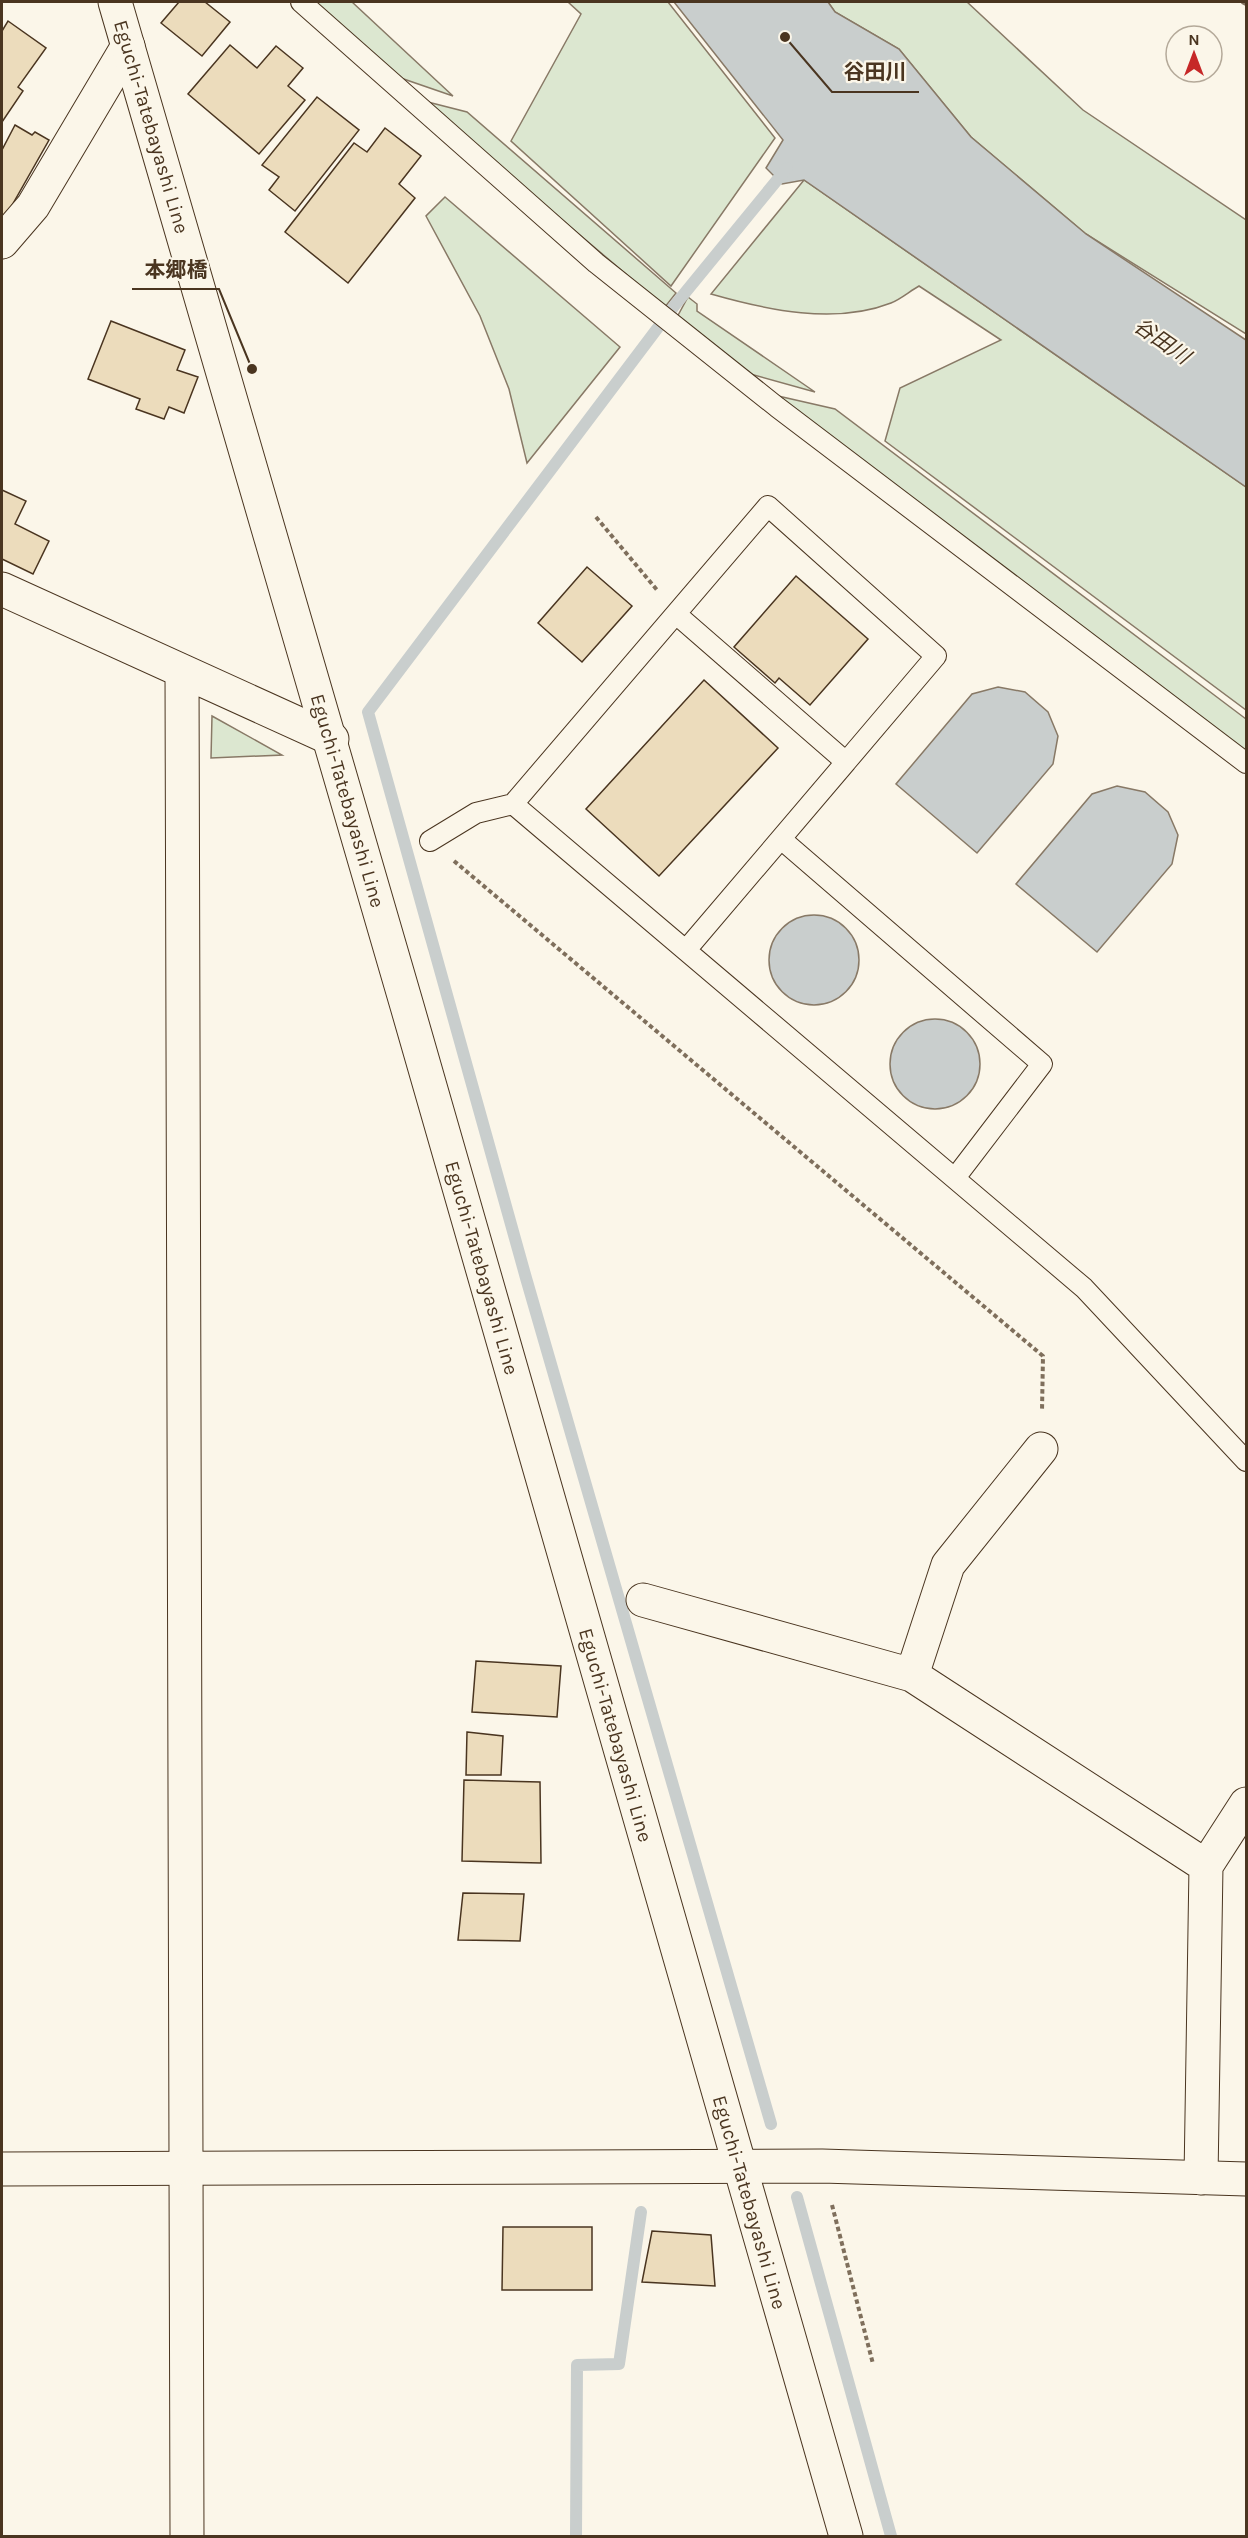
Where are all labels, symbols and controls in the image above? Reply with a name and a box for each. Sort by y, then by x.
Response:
street label: Eguchi-Tatebayashi Line [109,17,193,236]
north arrow [1164,24,1224,84]
text: N [1188,30,1200,49]
callout: 谷田川 [832,53,919,92]
text: 谷田川 [844,60,907,84]
callout: 本郷橋 [132,250,219,289]
text: 本郷橋 [145,258,208,282]
water label: 谷田川 [1129,313,1196,370]
street label: Eguchi-Tatebayashi Line [306,691,389,910]
street label: Eguchi-Tatebayashi Line [440,1158,523,1378]
street label: Eguchi-Tatebayashi Line [574,1626,657,1845]
street label: Eguchi-Tatebayashi Line [708,2093,791,2312]

